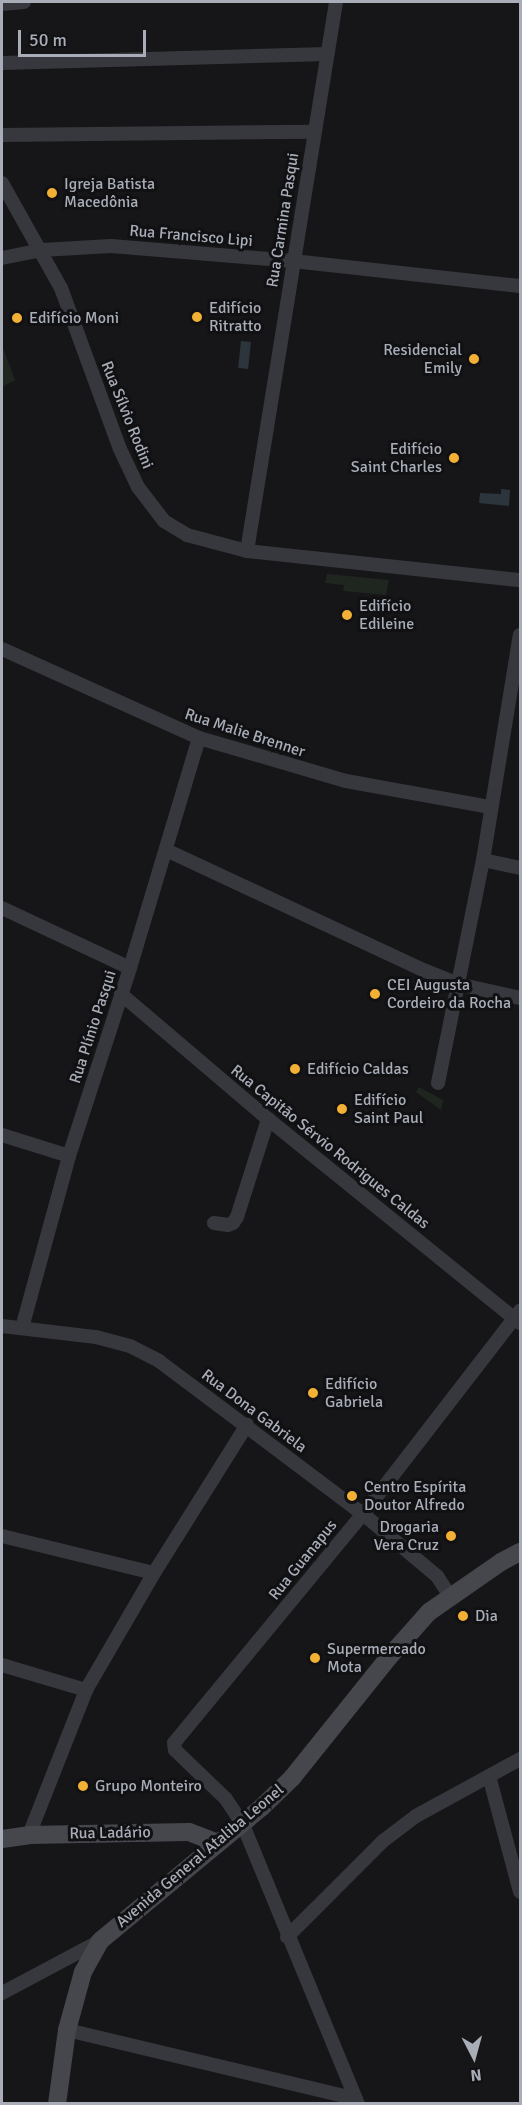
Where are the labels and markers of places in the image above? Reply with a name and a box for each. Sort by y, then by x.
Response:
place label: Igreja Batista Macedônia [64,174,155,212]
marker: Igreja Batista Macedônia [45,186,59,200]
place label: Edifício Ritratto [209,298,262,336]
place label: Edifício Moni [29,308,119,328]
marker: Edifício Ritratto [190,310,204,324]
marker: Edifício Moni [10,311,24,325]
place label: Residencial Emily [383,340,462,378]
marker: Residencial Emily [467,352,481,366]
place label: Edifício Saint Charles [351,439,442,477]
marker: Edifício Saint Charles [447,451,461,465]
place label: Edifício Edileine [359,596,414,634]
marker: Edifício Edileine [340,608,354,622]
place label: CEI Augusta Cordeiro da Rocha [387,975,511,1013]
marker: CEI Augusta Cordeiro da Rocha [368,987,382,1001]
place label: Edifício Caldas [307,1059,409,1079]
marker: Edifício Caldas [288,1062,302,1076]
place label: Edifício Saint Paul [354,1090,424,1128]
marker: Edifício Saint Paul [335,1102,349,1116]
place label: Edifício Gabriela [325,1374,383,1412]
marker: Edifício Gabriela [306,1386,320,1400]
place label: Centro Espírita Doutor Alfredo [364,1477,466,1515]
marker: Centro Espírita Doutor Alfredo [345,1489,359,1503]
place label: Drogaria Vera Cruz [374,1517,439,1555]
marker: Drogaria Vera Cruz [444,1529,458,1543]
place label: Dia [475,1606,498,1626]
marker: Dia [456,1609,470,1623]
place label: Supermercado Mota [327,1639,426,1677]
marker: Supermercado Mota [308,1651,322,1665]
place label: Grupo Monteiro [95,1776,202,1796]
marker: Grupo Monteiro [76,1779,90,1793]

